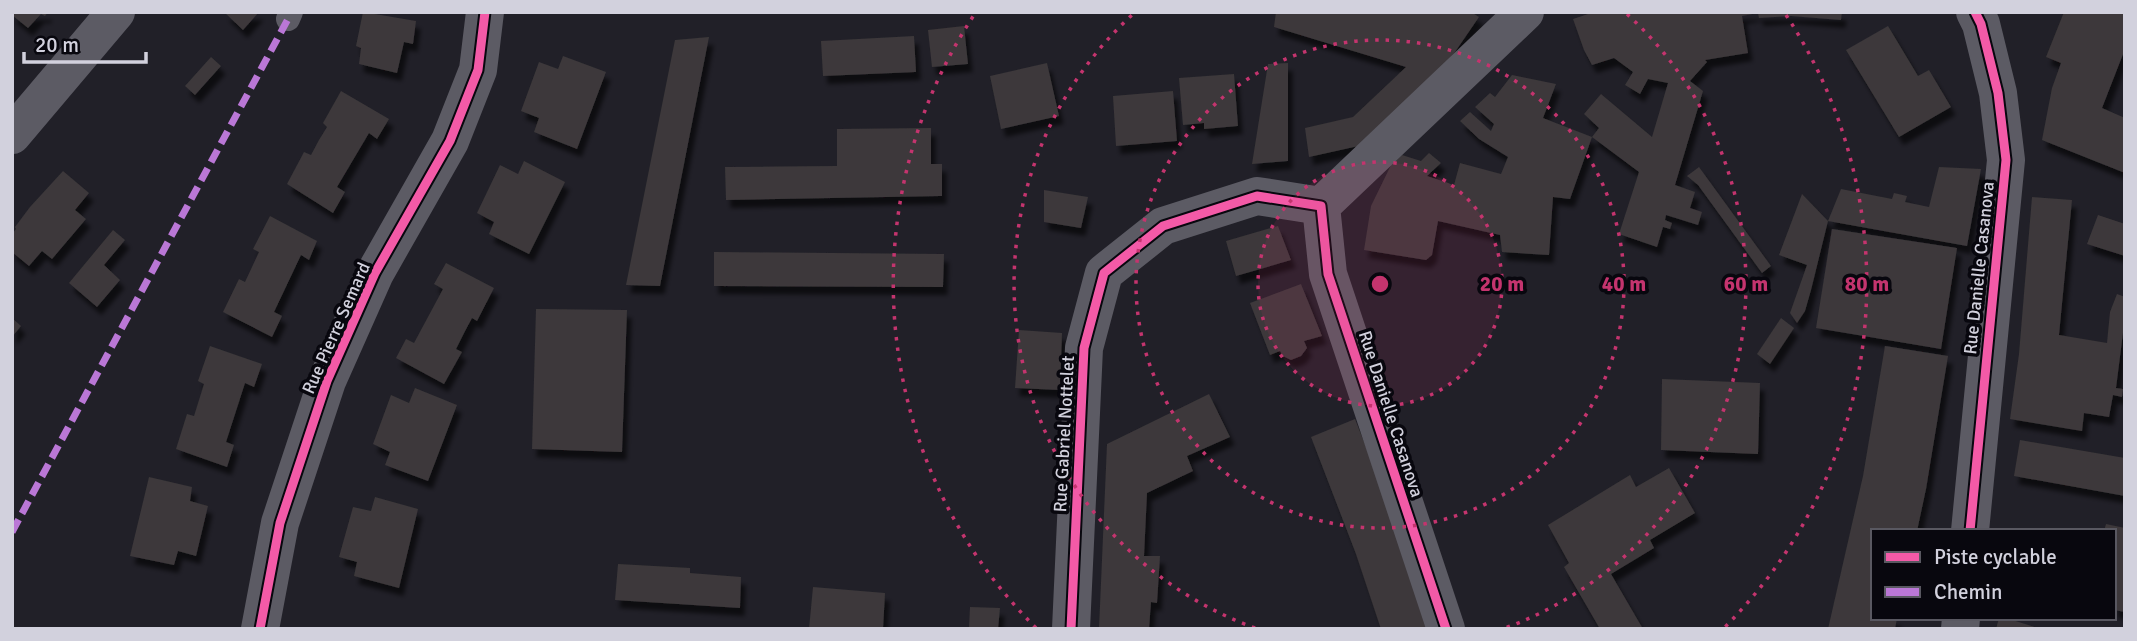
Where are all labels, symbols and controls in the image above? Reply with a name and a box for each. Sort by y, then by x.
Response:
scale bar [24,21,147,65]
text: 20 m [35,32,79,58]
street label: Rue Danielle Casanova [1959,180,1999,356]
street label: Rue Pierre Semard [297,259,375,397]
text: 20 m [1480,271,1524,297]
text: 40 m [1602,271,1646,297]
text: 60 m [1724,271,1768,297]
text: 80 m [1845,271,1889,297]
centre of rings [1368,272,1392,296]
street label: Rue Danielle Casanova [1354,328,1428,500]
street label: Rue Gabriel Nottelet [1049,355,1079,513]
legend [1871,529,2116,620]
text: Piste cyclable [1934,544,2057,570]
text: Chemin [1934,579,2003,605]

